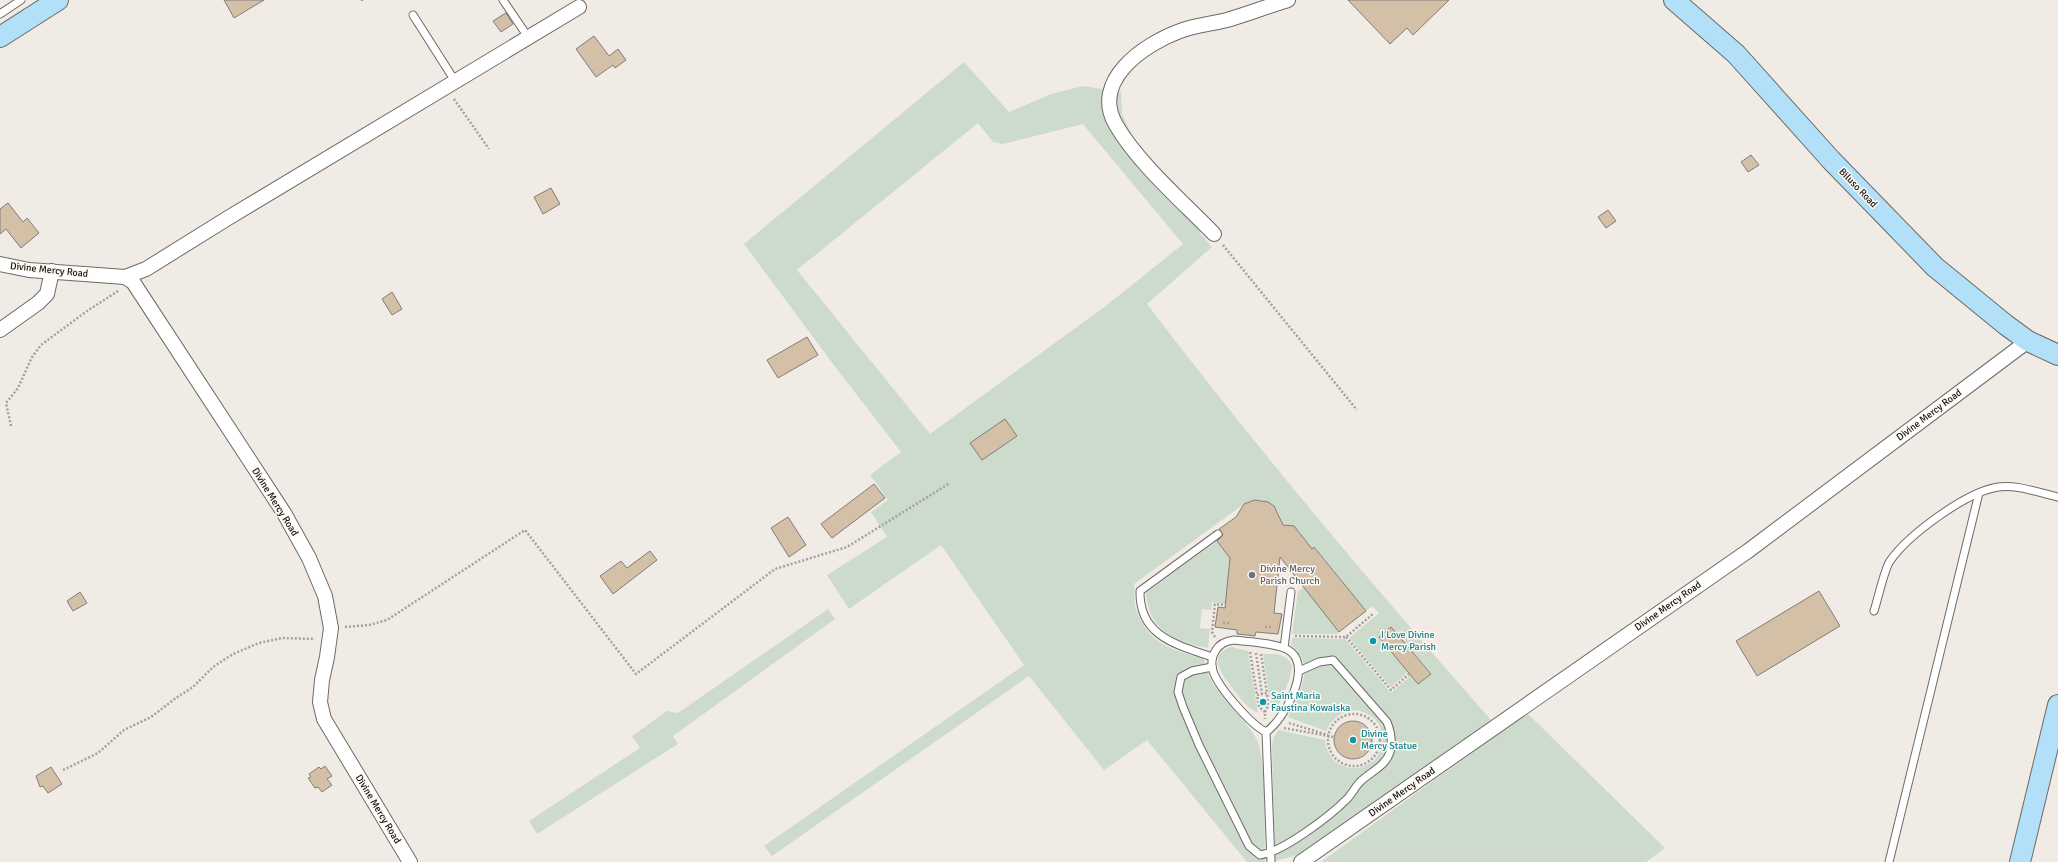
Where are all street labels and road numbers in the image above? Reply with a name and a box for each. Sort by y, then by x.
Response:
street label: Biluso Road [1836,166,1880,210]
street label: Divine Mercy Road [9,260,89,280]
street label: Divine Mercy Road [1894,387,1964,443]
street label: Divine Mercy Road [249,466,301,538]
street label: Divine Mercy Road [1632,579,1704,633]
street label: Divine Mercy Road [1366,765,1438,819]
street label: Divine Mercy Road [353,772,403,846]

